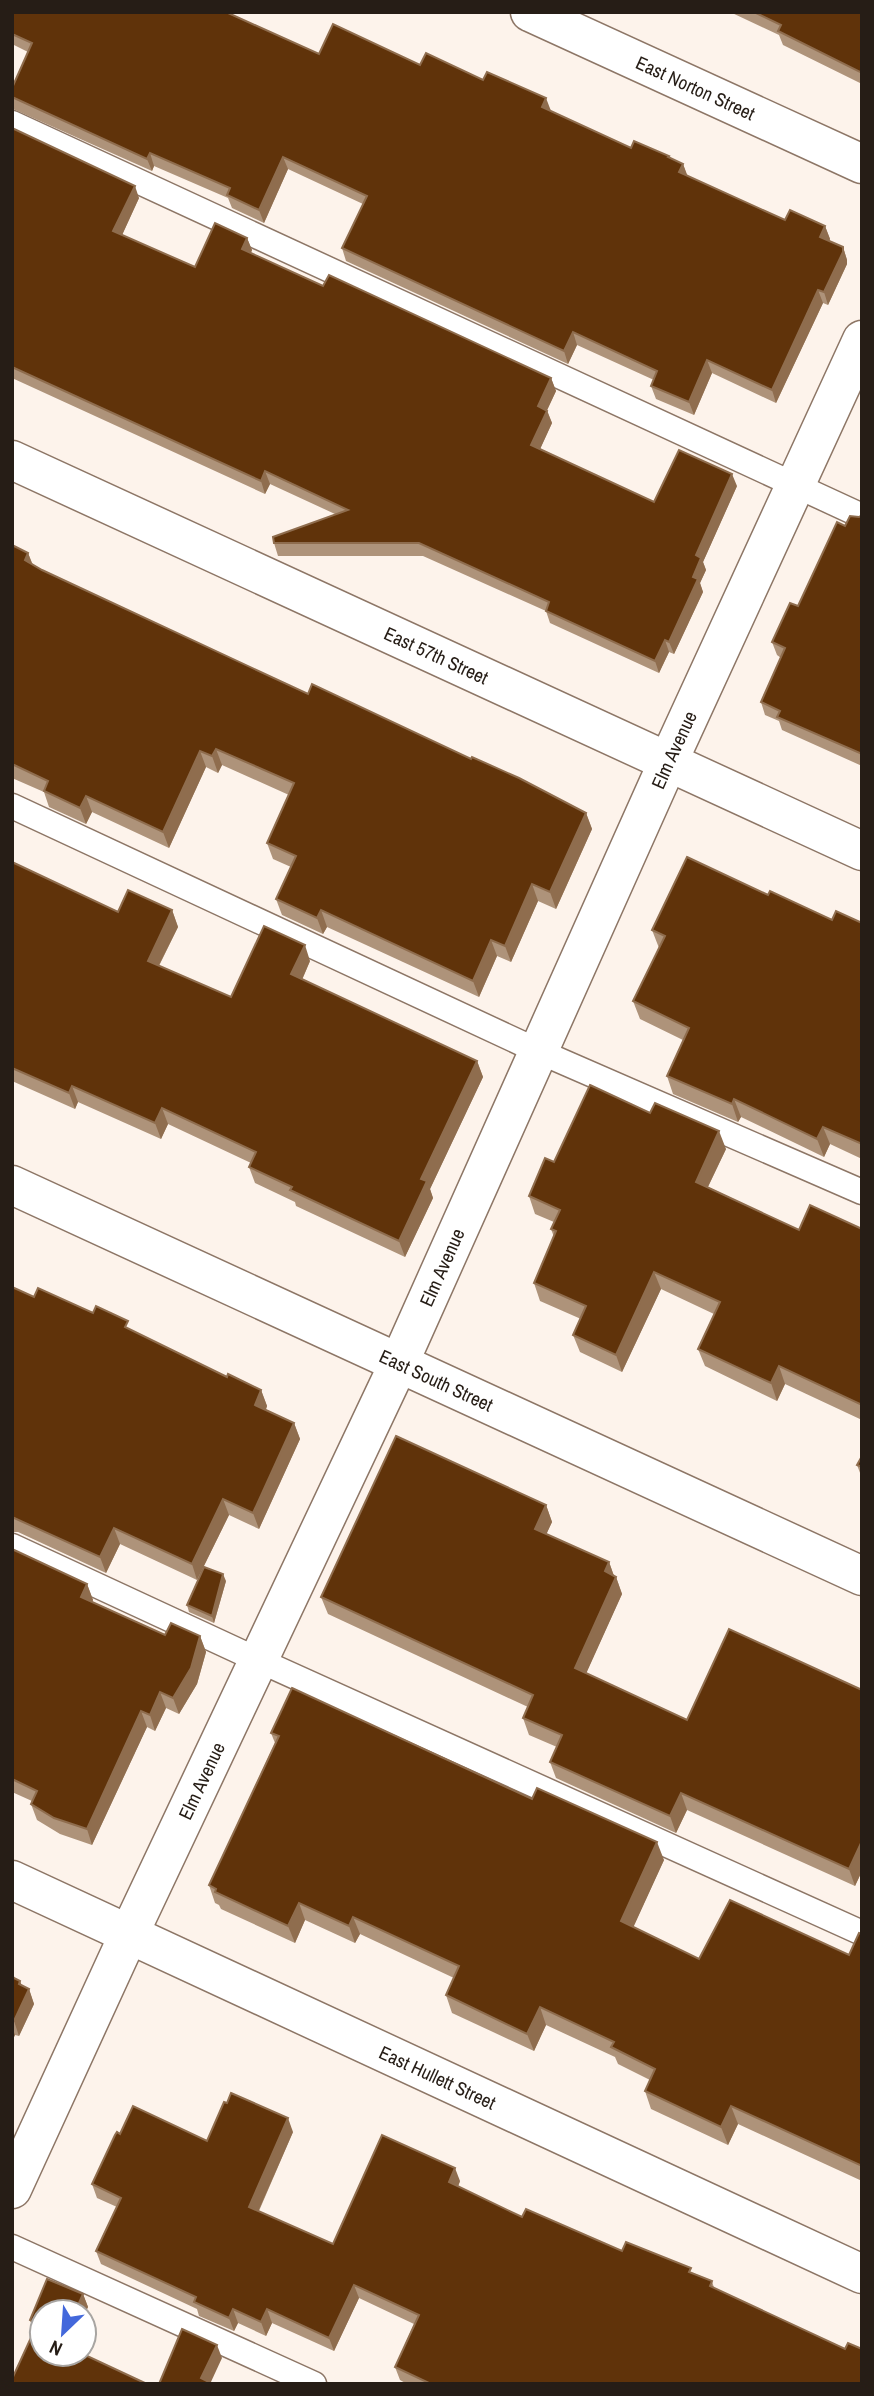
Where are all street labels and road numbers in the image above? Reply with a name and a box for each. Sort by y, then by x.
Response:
street label: East Norton Street [632,49,760,127]
street label: East 57th Street [380,620,493,691]
street label: Elm Avenue [645,707,703,793]
street label: Elm Avenue [413,1224,471,1310]
street label: East South Street [375,1343,498,1418]
street label: Elm Avenue [172,1738,231,1824]
street label: East Hullett Street [375,2039,501,2116]

